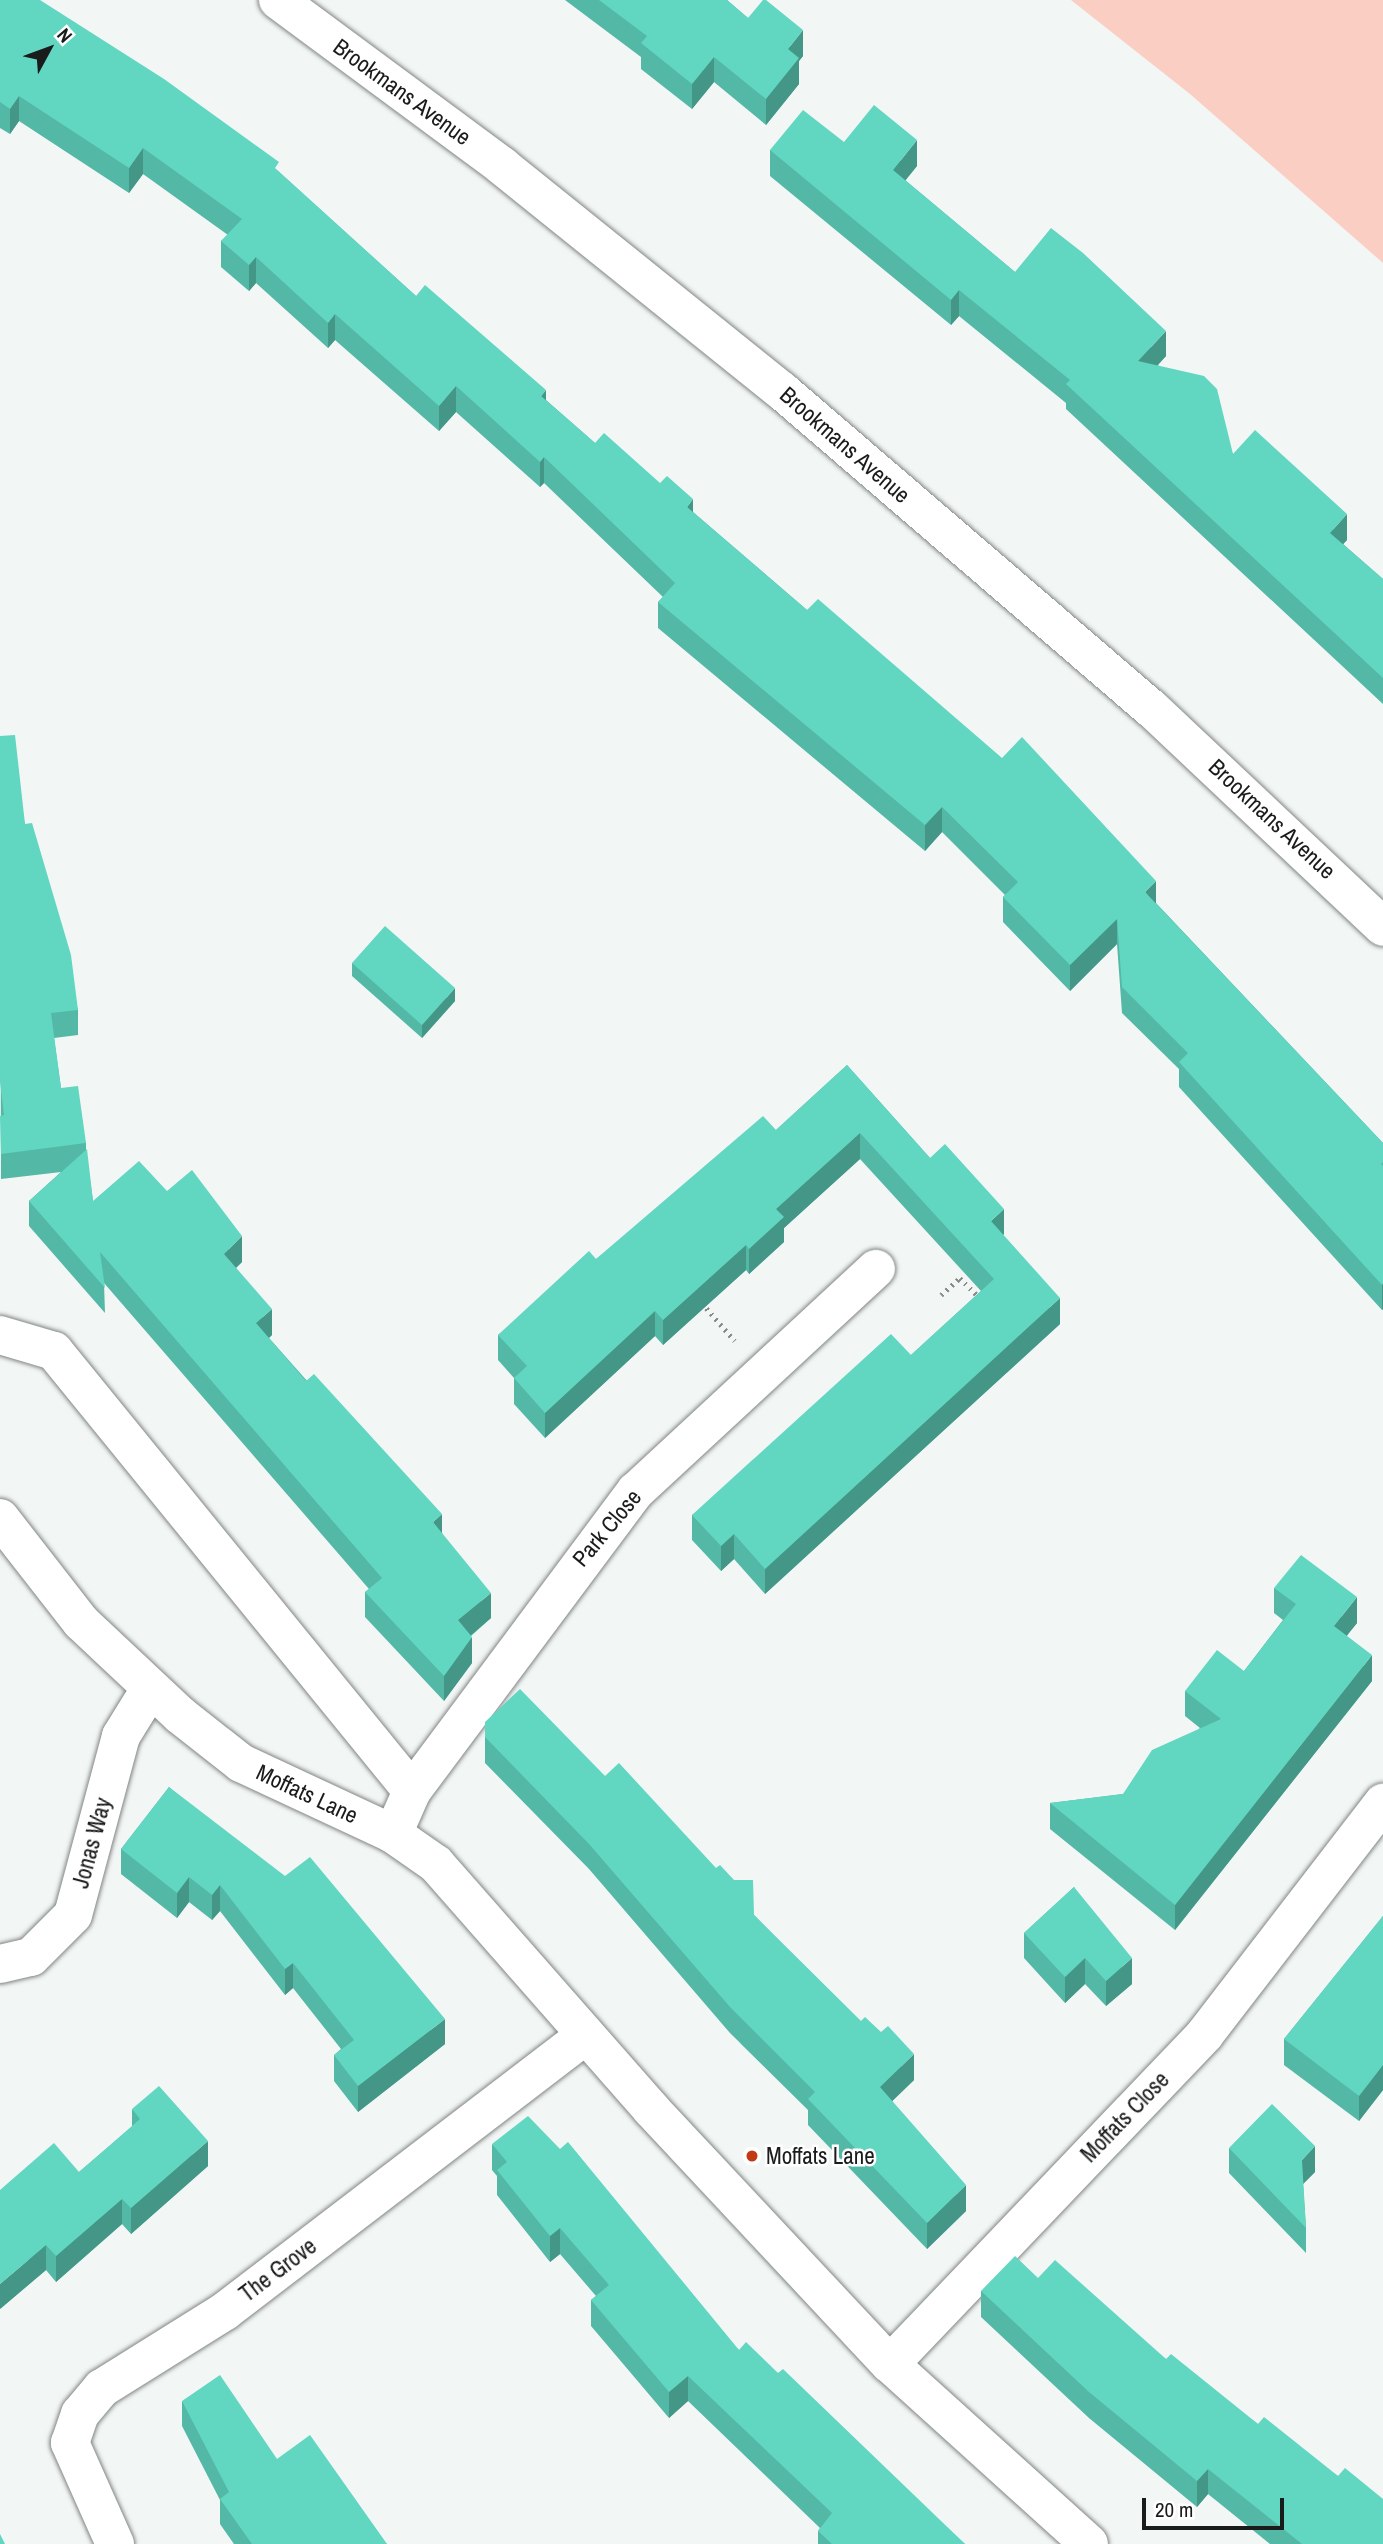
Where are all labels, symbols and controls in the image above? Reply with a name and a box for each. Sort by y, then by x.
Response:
north arrow [14,14,84,84]
text: N [51,22,78,48]
street label: Brookmans Avenue [327,33,477,151]
street label: Brookmans Avenue [774,381,916,509]
street label: Brookmans Avenue [1203,753,1341,885]
street label: Park Close [567,1484,647,1572]
street label: Moffats Lane [252,1759,362,1829]
street label: Jonas Way [67,1795,117,1891]
street label: Moffats Close [1075,2066,1175,2168]
place label: Moffats Lane [766,2142,875,2170]
marker: Moffats Lane [744,2148,760,2164]
street label: The Grove [234,2232,322,2308]
scale bar [1145,2484,1287,2528]
text: 20 m [1155,2495,1193,2524]

